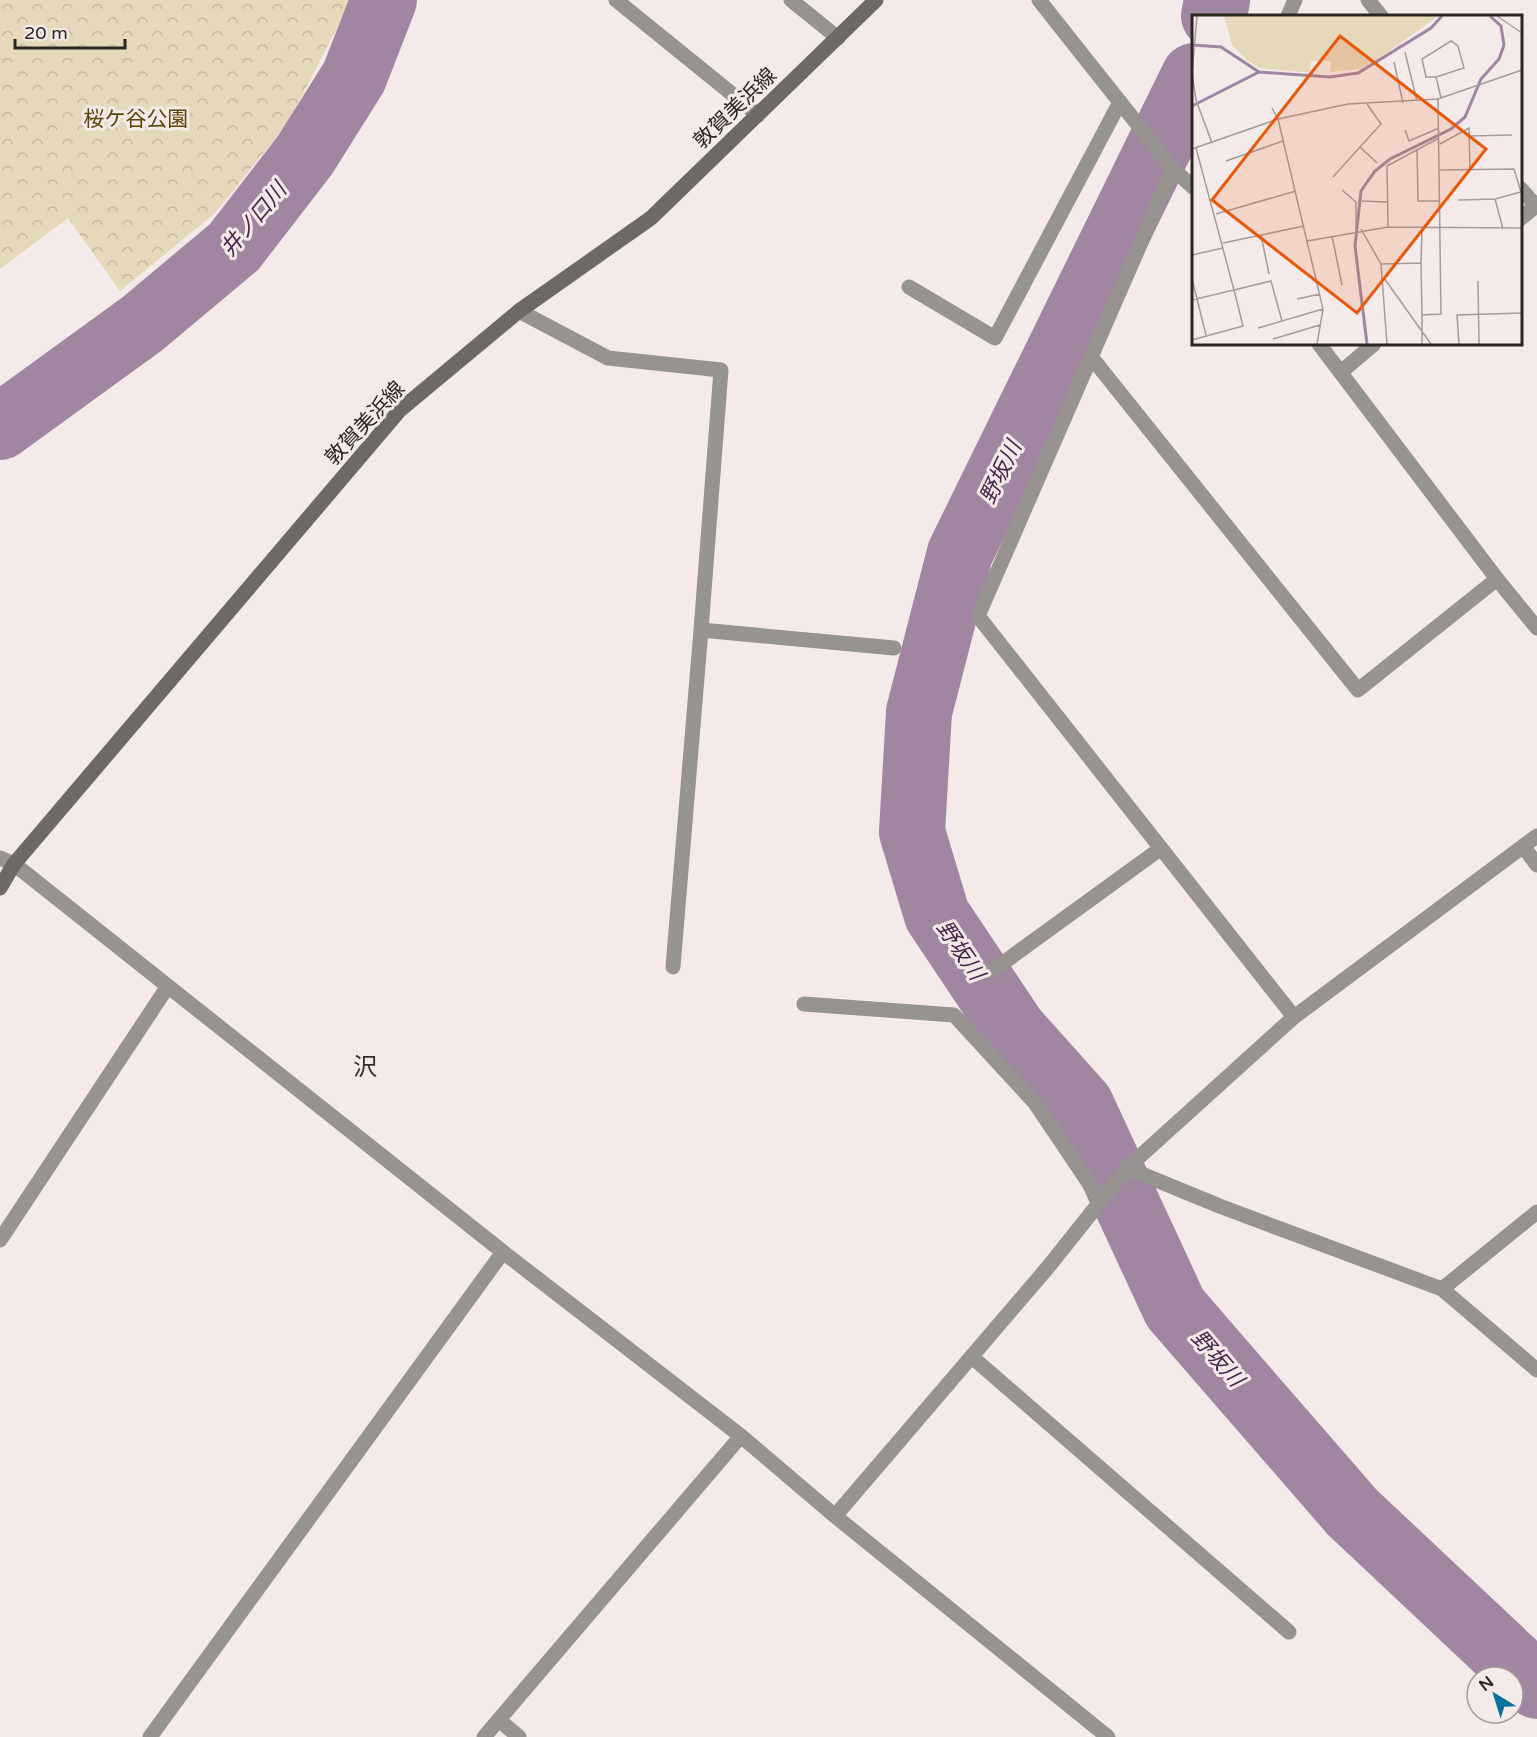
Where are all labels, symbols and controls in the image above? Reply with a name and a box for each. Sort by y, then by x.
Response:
scale bar [15,12,124,50]
inset map [1192,15,1522,345]
text: 20 m [24,22,68,44]
street label: 敦賀美浜線 [689,63,782,154]
park label: 桜ケ谷公園 [84,107,189,132]
water label: 井ノ口川 [216,176,293,262]
street label: 敦賀美浜線 [320,376,410,470]
water label: 野坂川 [975,435,1028,508]
water label: 野坂川 [931,916,991,987]
district label: 沢 [353,1053,377,1082]
water label: 野坂川 [1186,1325,1250,1394]
north arrow [1465,1665,1525,1725]
text: N [1475,1672,1498,1696]

